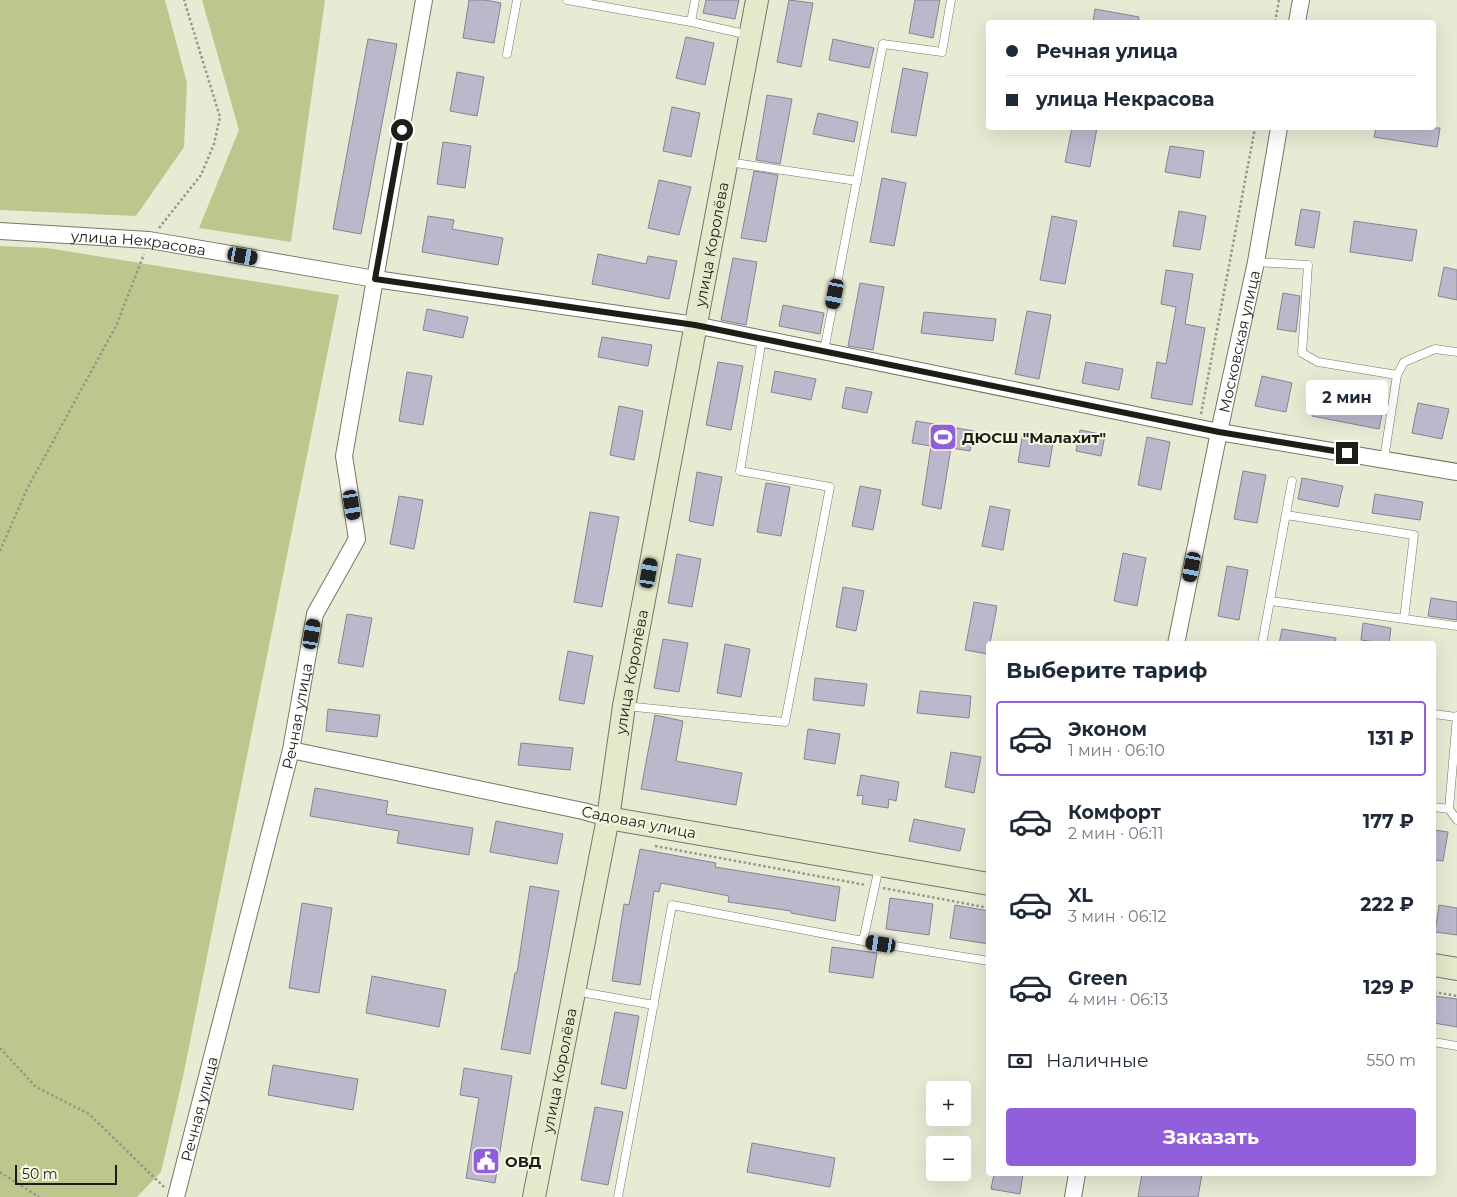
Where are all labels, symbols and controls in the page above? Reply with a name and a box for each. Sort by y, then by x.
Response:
text: Речная улица [1036,40,1178,63]
text: улица Некрасова [1036,88,1215,111]
route start [391,119,413,141]
street label: улица Королёва [690,180,732,309]
street label: улица Некрасова [69,226,207,259]
car [226,246,259,266]
street label: Московская улица [1214,268,1263,414]
car [824,278,845,310]
callout: 2 мин [1306,380,1388,416]
text: 2 мин [1322,388,1372,407]
sports icon: ДЮСШ "Малахит" [928,422,958,452]
place label: ДЮСШ "Малахит" [962,428,1106,447]
route end [1336,442,1358,464]
car [342,489,361,521]
car [1181,551,1202,583]
car [639,557,658,589]
street label: улица Королёва [610,608,652,737]
car [302,618,321,650]
text: Выберите тариф [1006,657,1207,684]
street label: Речная улица [277,661,316,771]
icon: car [1008,716,1053,761]
text: Эконом [1068,718,1147,741]
text: 131 ₽ [1368,727,1414,750]
text: 1 мин · 06:10 [1068,741,1165,760]
icon: car [1008,799,1053,844]
text: Комфорт [1068,801,1161,824]
street label: Садовая улица [580,802,698,842]
text: 177 ₽ [1363,810,1414,833]
text: 2 мин · 06:11 [1068,824,1163,843]
icon: car [1008,882,1053,927]
text: XL [1068,884,1093,907]
text: 222 ₽ [1360,893,1414,916]
text: 3 мин · 06:12 [1068,907,1167,926]
car [865,934,896,954]
icon: car [1008,965,1053,1010]
text: Green [1068,967,1128,990]
text: 129 ₽ [1363,976,1414,999]
text: 4 мин · 06:13 [1068,990,1168,1009]
street label: улица Королёва [537,1006,580,1135]
icon: cash [1006,1047,1034,1075]
text: Наличные [1046,1049,1149,1072]
text: 550 m [1366,1051,1416,1070]
street label: Речная улица [176,1054,221,1163]
map controls [926,1081,971,1181]
button: + [926,1081,971,1126]
button: Заказать [1006,1108,1416,1166]
button: − [926,1136,971,1181]
public building icon: ОВД [471,1146,501,1176]
place label: ОВД [505,1152,542,1171]
scale bar [15,1162,118,1185]
text: 50 m [22,1165,58,1183]

